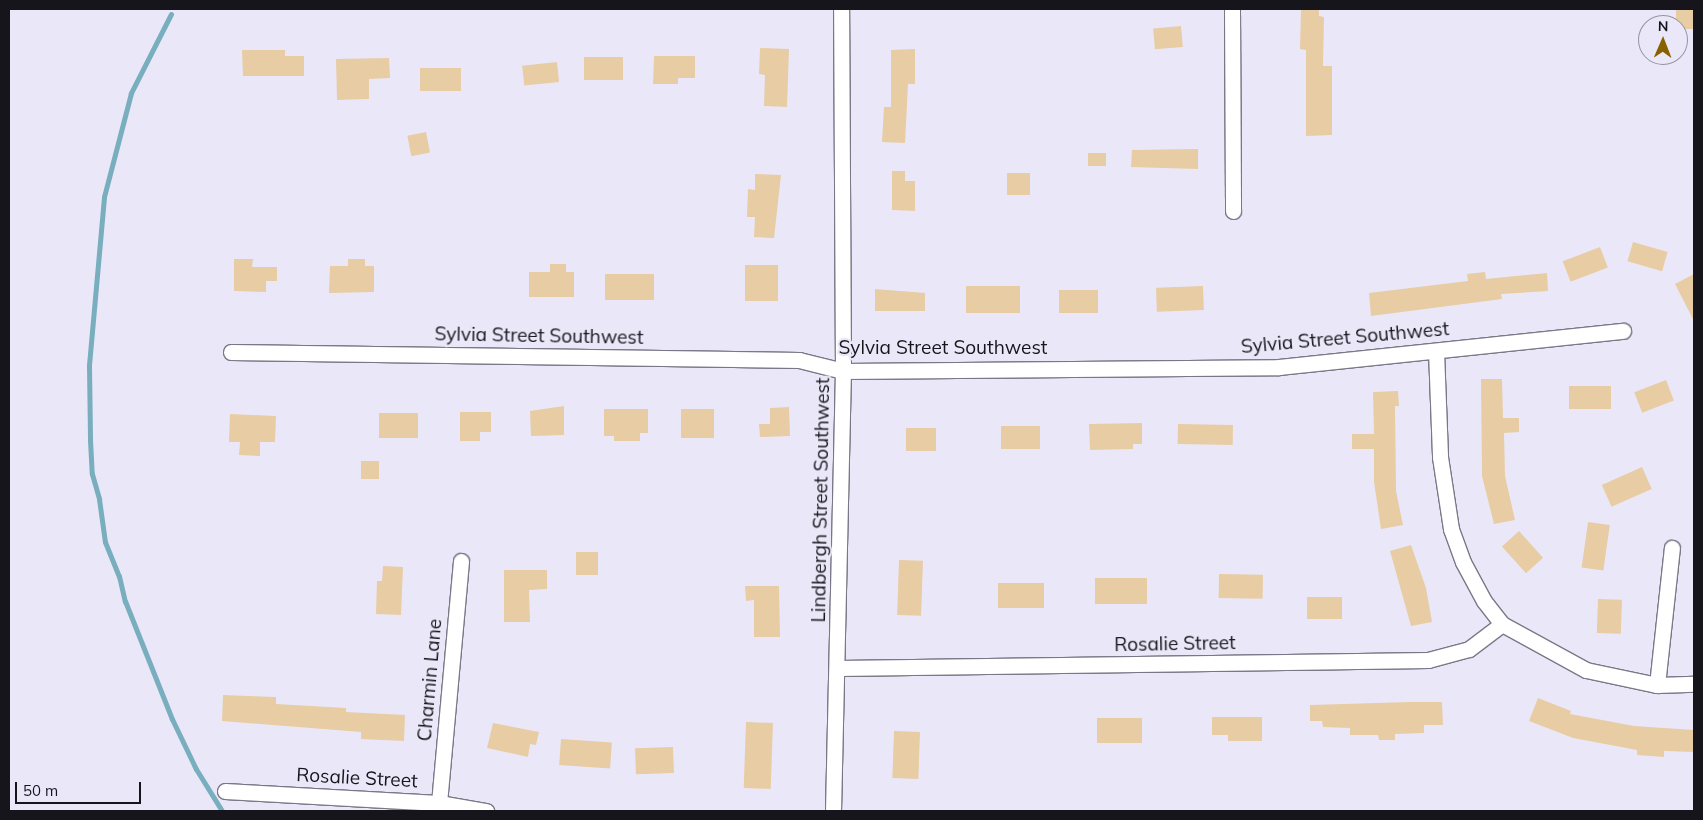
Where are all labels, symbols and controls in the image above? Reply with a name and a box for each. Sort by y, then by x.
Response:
north arrow [1638,15,1688,65]
text: N [1658,17,1669,35]
street label: Sylvia Street Southwest [1240,318,1450,358]
street label: Sylvia Street Southwest [434,323,644,349]
street label: Sylvia Street Southwest [839,337,1047,359]
street label: Lindbergh Street Southwest [807,377,835,623]
street label: Charmin Lane [413,618,447,742]
street label: Rosalie Street [1114,632,1236,656]
street label: Rosalie Street [296,763,418,793]
scale bar [18,772,144,804]
text: 50 m [23,781,58,800]

